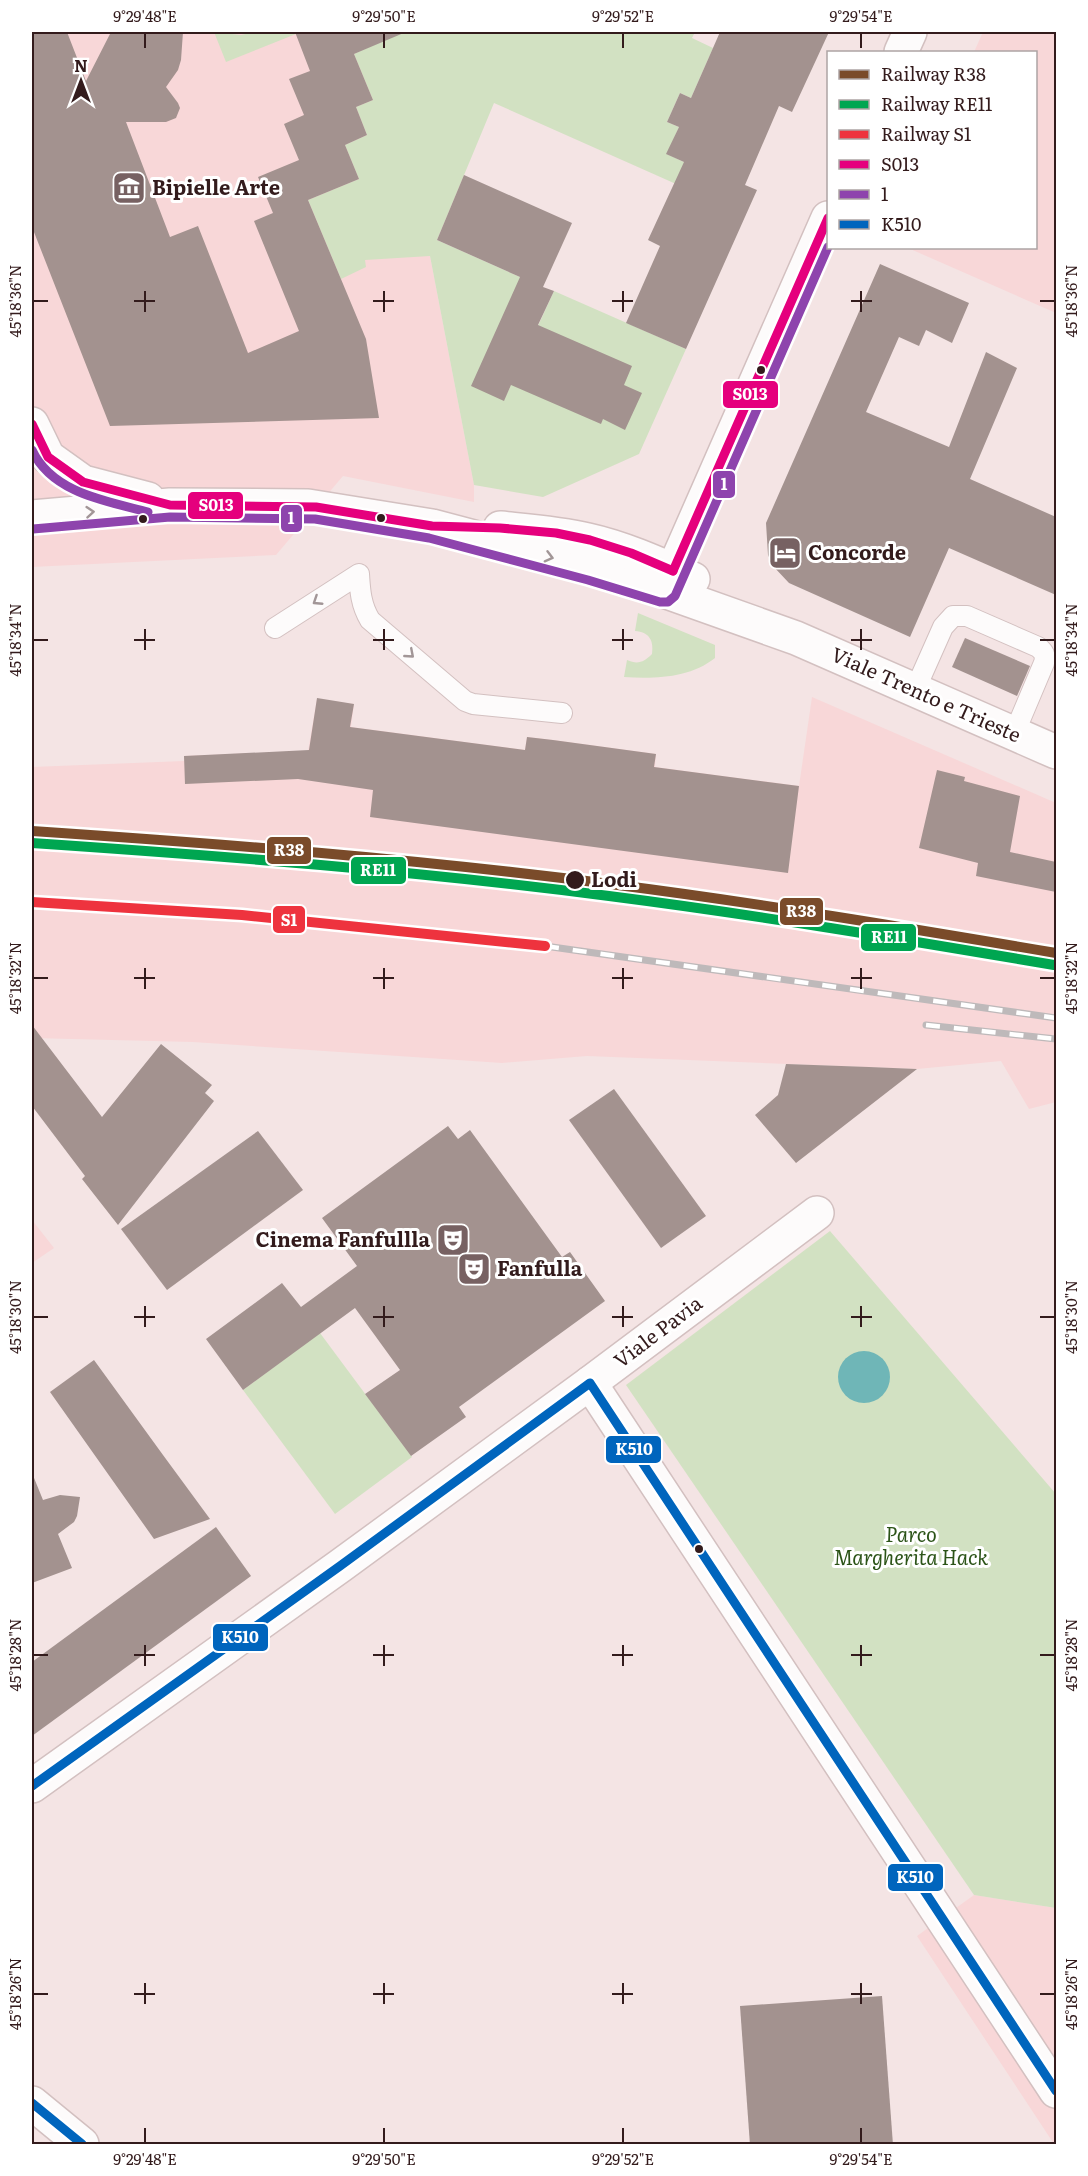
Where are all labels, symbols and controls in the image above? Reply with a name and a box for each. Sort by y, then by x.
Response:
text: 9°29'48"E [113,4,177,27]
text: 9°29'50"E [352,4,416,27]
text: 9°29'52"E [592,4,654,27]
text: 9°29'54"E [830,4,893,27]
north arrow [51,51,111,111]
legend [827,51,1037,249]
text: N [74,53,88,77]
text: Railway R38 [881,60,986,87]
text: Railway RE11 [881,90,992,117]
text: Railway S1 [881,120,971,147]
text: S013 [881,150,919,177]
museum icon: Bipielle Arte [111,170,147,206]
place label: Bipielle Arte [152,171,280,201]
text: 1 [881,180,888,207]
text: K510 [881,210,921,237]
text: 45°18'36"N [3,264,26,338]
text: 45°18'36"N [1059,264,1082,338]
unlabelled marker [755,364,767,376]
line badge: S013 [722,380,779,409]
text: S013 [732,381,768,405]
line badge: 1 [712,470,736,499]
text: 1 [721,471,728,495]
line badge: S013 [187,491,244,520]
text: S013 [198,492,234,516]
line badge: 1 [280,504,303,533]
text: 1 [288,505,295,529]
one-way arrow [85,506,94,519]
unlabelled marker [375,512,387,524]
unlabelled marker [137,513,149,525]
hotel icon: Concorde [767,535,803,571]
place label: Concorde [808,536,906,566]
one-way arrow [544,550,554,563]
one-way arrow [313,594,323,606]
text: 45°18'34"N [3,603,26,677]
text: 45°18'34"N [1059,603,1082,677]
street label: Viale Trento e Trieste [827,638,1027,749]
one-way arrow [403,646,414,657]
line badge: R38 [266,836,312,865]
text: R38 [274,837,305,861]
line badge: RE11 [350,856,407,885]
text: RE11 [360,857,396,881]
place label: Lodi [591,863,637,893]
marker: Lodi [564,869,586,891]
line badge: R38 [779,897,824,926]
text: R38 [786,898,817,922]
line badge: S1 [272,905,306,934]
text: S1 [281,907,298,931]
line badge: RE11 [860,923,917,952]
text: RE11 [871,924,907,948]
text: 45°18'32"N [3,942,26,1014]
text: 45°18'32"N [1059,942,1082,1014]
theatre icon: Cinema Fanfullla [435,1222,471,1258]
place label: Cinema Fanfullla [256,1223,430,1253]
theatre icon: Fanfulla [456,1251,492,1287]
place label: Fanfulla [497,1252,583,1282]
text: 45°18'30"N [3,1280,26,1354]
text: 45°18'30"N [1059,1280,1082,1354]
street label: Viale Pavia [606,1287,708,1374]
line badge: K510 [605,1435,662,1464]
text: K510 [615,1436,653,1460]
park label: Parco Margherita Hack [834,1518,988,1571]
unlabelled marker [693,1543,705,1555]
text: 45°18'28"N [3,1619,26,1691]
text: 45°18'28"N [1059,1619,1082,1691]
line badge: K510 [212,1623,269,1652]
text: K510 [221,1624,259,1648]
line badge: K510 [887,1863,944,1892]
text: K510 [896,1864,934,1888]
text: 45°18'26"N [3,1958,26,2030]
text: 45°18'26"N [1059,1958,1082,2030]
text: 9°29'48"E [113,2147,177,2170]
text: 9°29'50"E [352,2147,416,2170]
text: 9°29'52"E [592,2147,654,2170]
text: 9°29'54"E [830,2147,893,2170]

